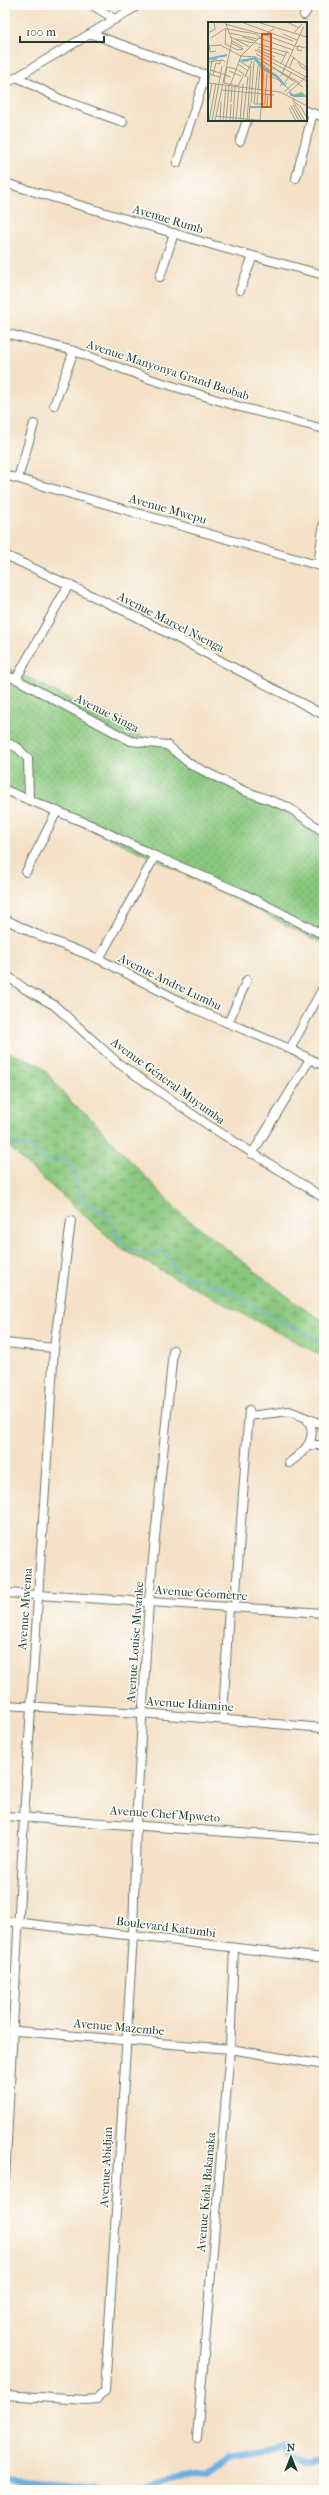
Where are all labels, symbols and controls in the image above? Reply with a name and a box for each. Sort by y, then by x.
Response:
scale bar [20,18,104,44]
inset map [208,22,307,121]
text: 100 m [26,25,56,39]
street label: Avenue Rumb [130,201,205,236]
street label: Avenue Manyonya Grand Baobab [84,337,251,403]
street label: Avenue Mwepu [127,491,209,527]
street label: Avenue Marcel Nsenga [114,588,227,655]
street label: Avenue Singa [72,690,142,735]
street label: Avenue Andre Lumbu [115,951,224,1013]
street label: Avenue Géneral Muyumba [107,1034,228,1127]
street label: Avenue Mwema [15,1567,35,1651]
street label: Avenue Louise Mwanke [124,1581,146,1704]
street label: Avenue Géomètre [153,1583,248,1603]
street label: Avenue Idiamine [145,1694,234,1714]
street label: Avenue Chef Mpweto [108,1803,221,1825]
street label: Boulevard Katumbi [115,1914,217,1940]
street label: Avenue Mazembe [72,2016,165,2038]
street label: Avenue Abidjan [97,2126,115,2209]
street label: Avenue Kiola Bakanaka [194,2131,218,2253]
north arrow [271,2437,311,2477]
text: N [287,2441,296,2454]

